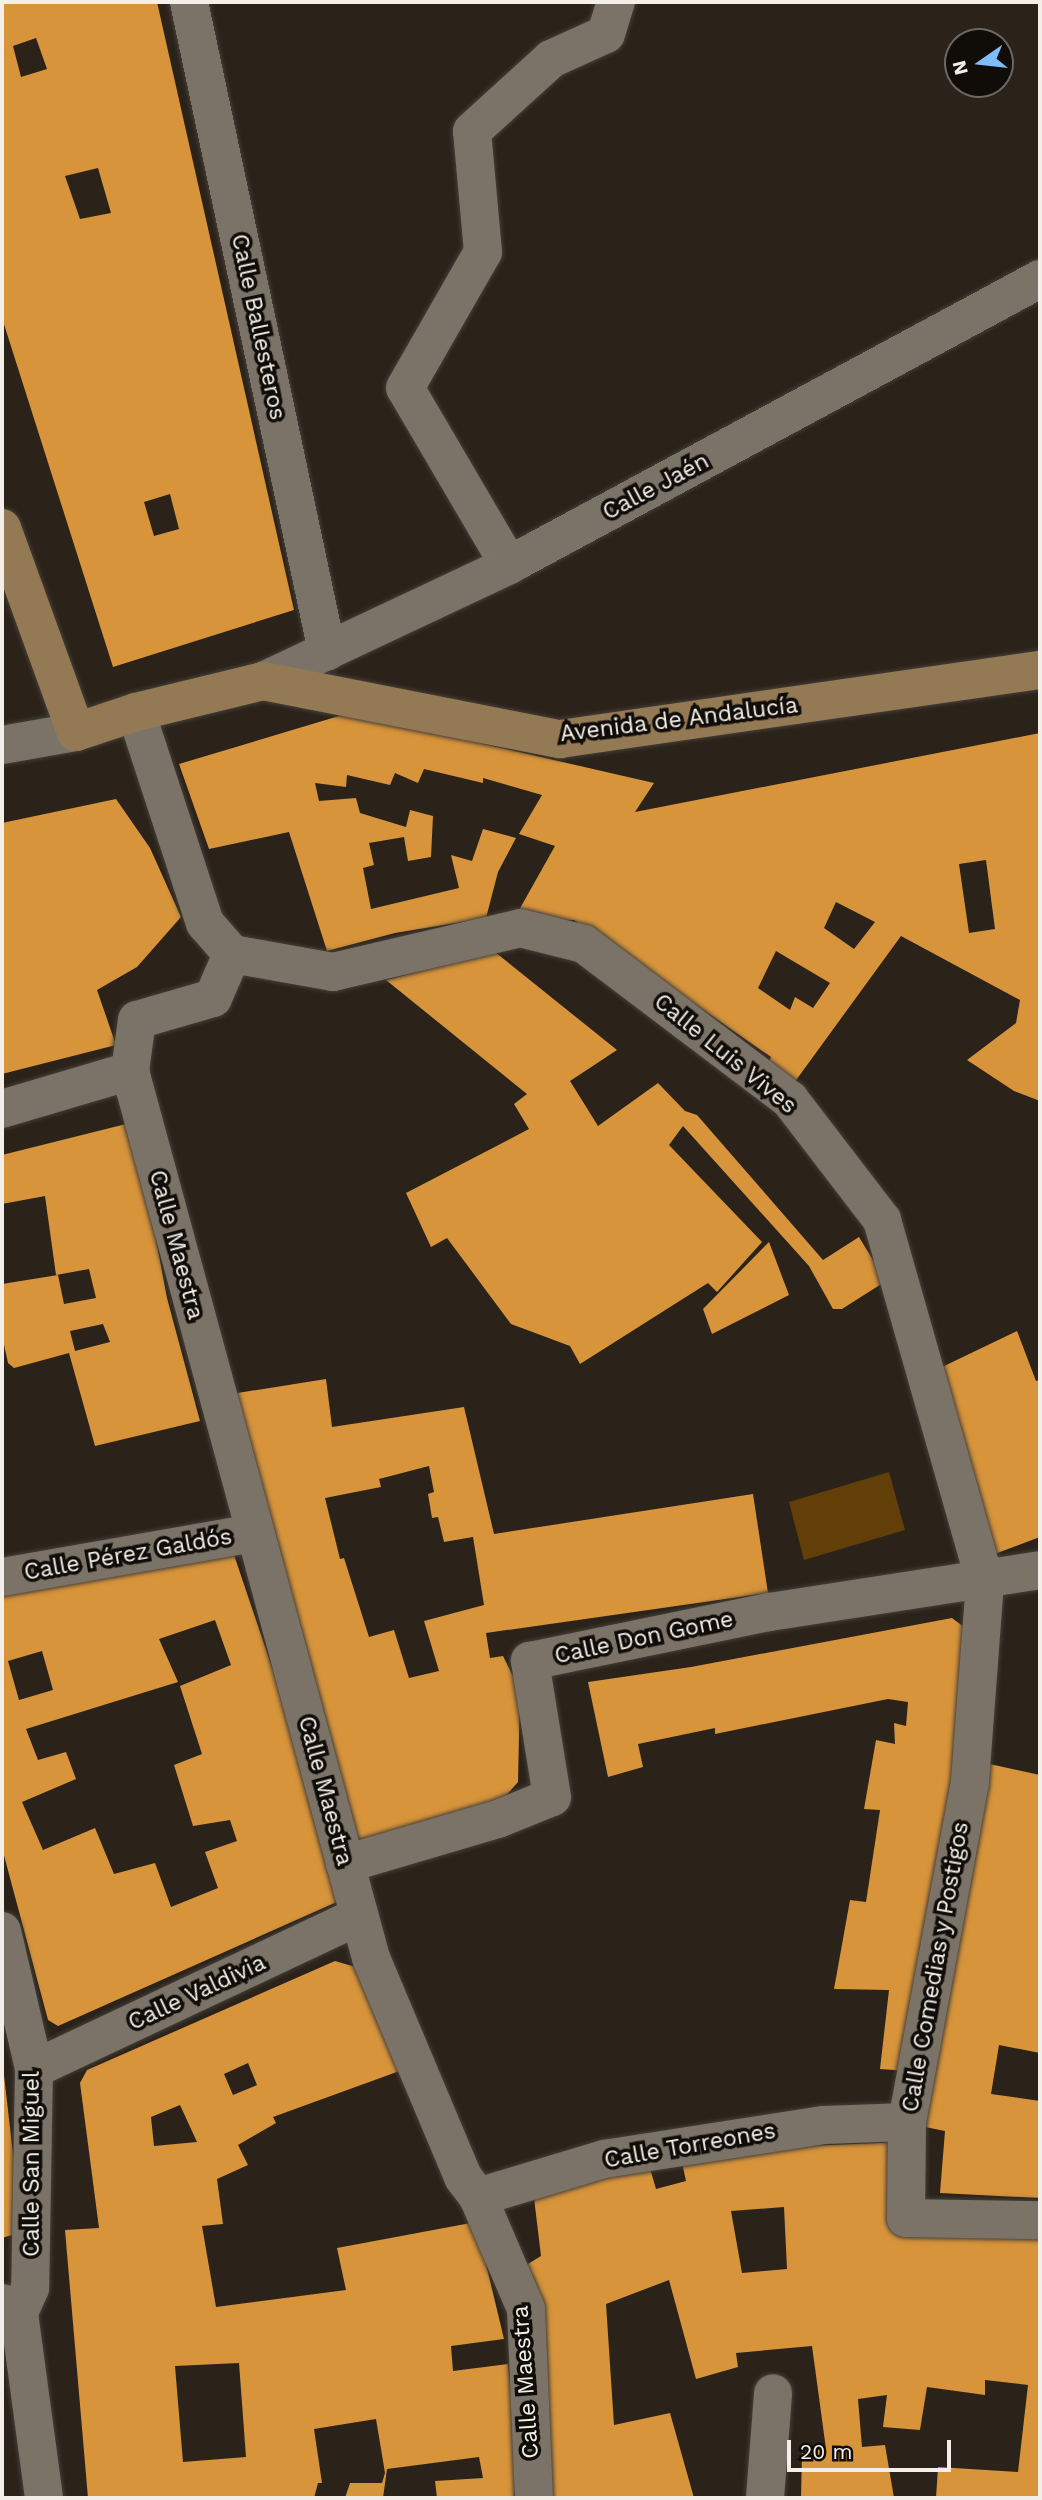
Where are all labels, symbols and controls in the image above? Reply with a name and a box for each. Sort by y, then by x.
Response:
north arrow [944,28,1014,98]
text: N [947,58,973,77]
street label: Calle Ballesteros [225,232,291,422]
street label: Calle Jaén [598,447,714,527]
street label: Avenida de Andalucía [558,692,800,748]
street label: Calle Luis Vives [648,988,802,1120]
street label: Calle Maestra [143,1167,209,1323]
street label: Calle Pérez Galdós [22,1523,234,1587]
street label: Calle Don Gome [552,1606,736,1670]
street label: Calle Maestra [292,1713,358,1869]
street label: Calle Comedias y Postigos [897,1819,975,2115]
street label: Calle Valdivia [124,1949,270,2037]
street label: Calle San Miguel [18,2071,46,2257]
street label: Calle Torreones [602,2117,778,2175]
street label: Calle Maestra [507,2304,545,2460]
scale bar [790,2426,954,2470]
text: 20 m [800,2439,852,2464]

